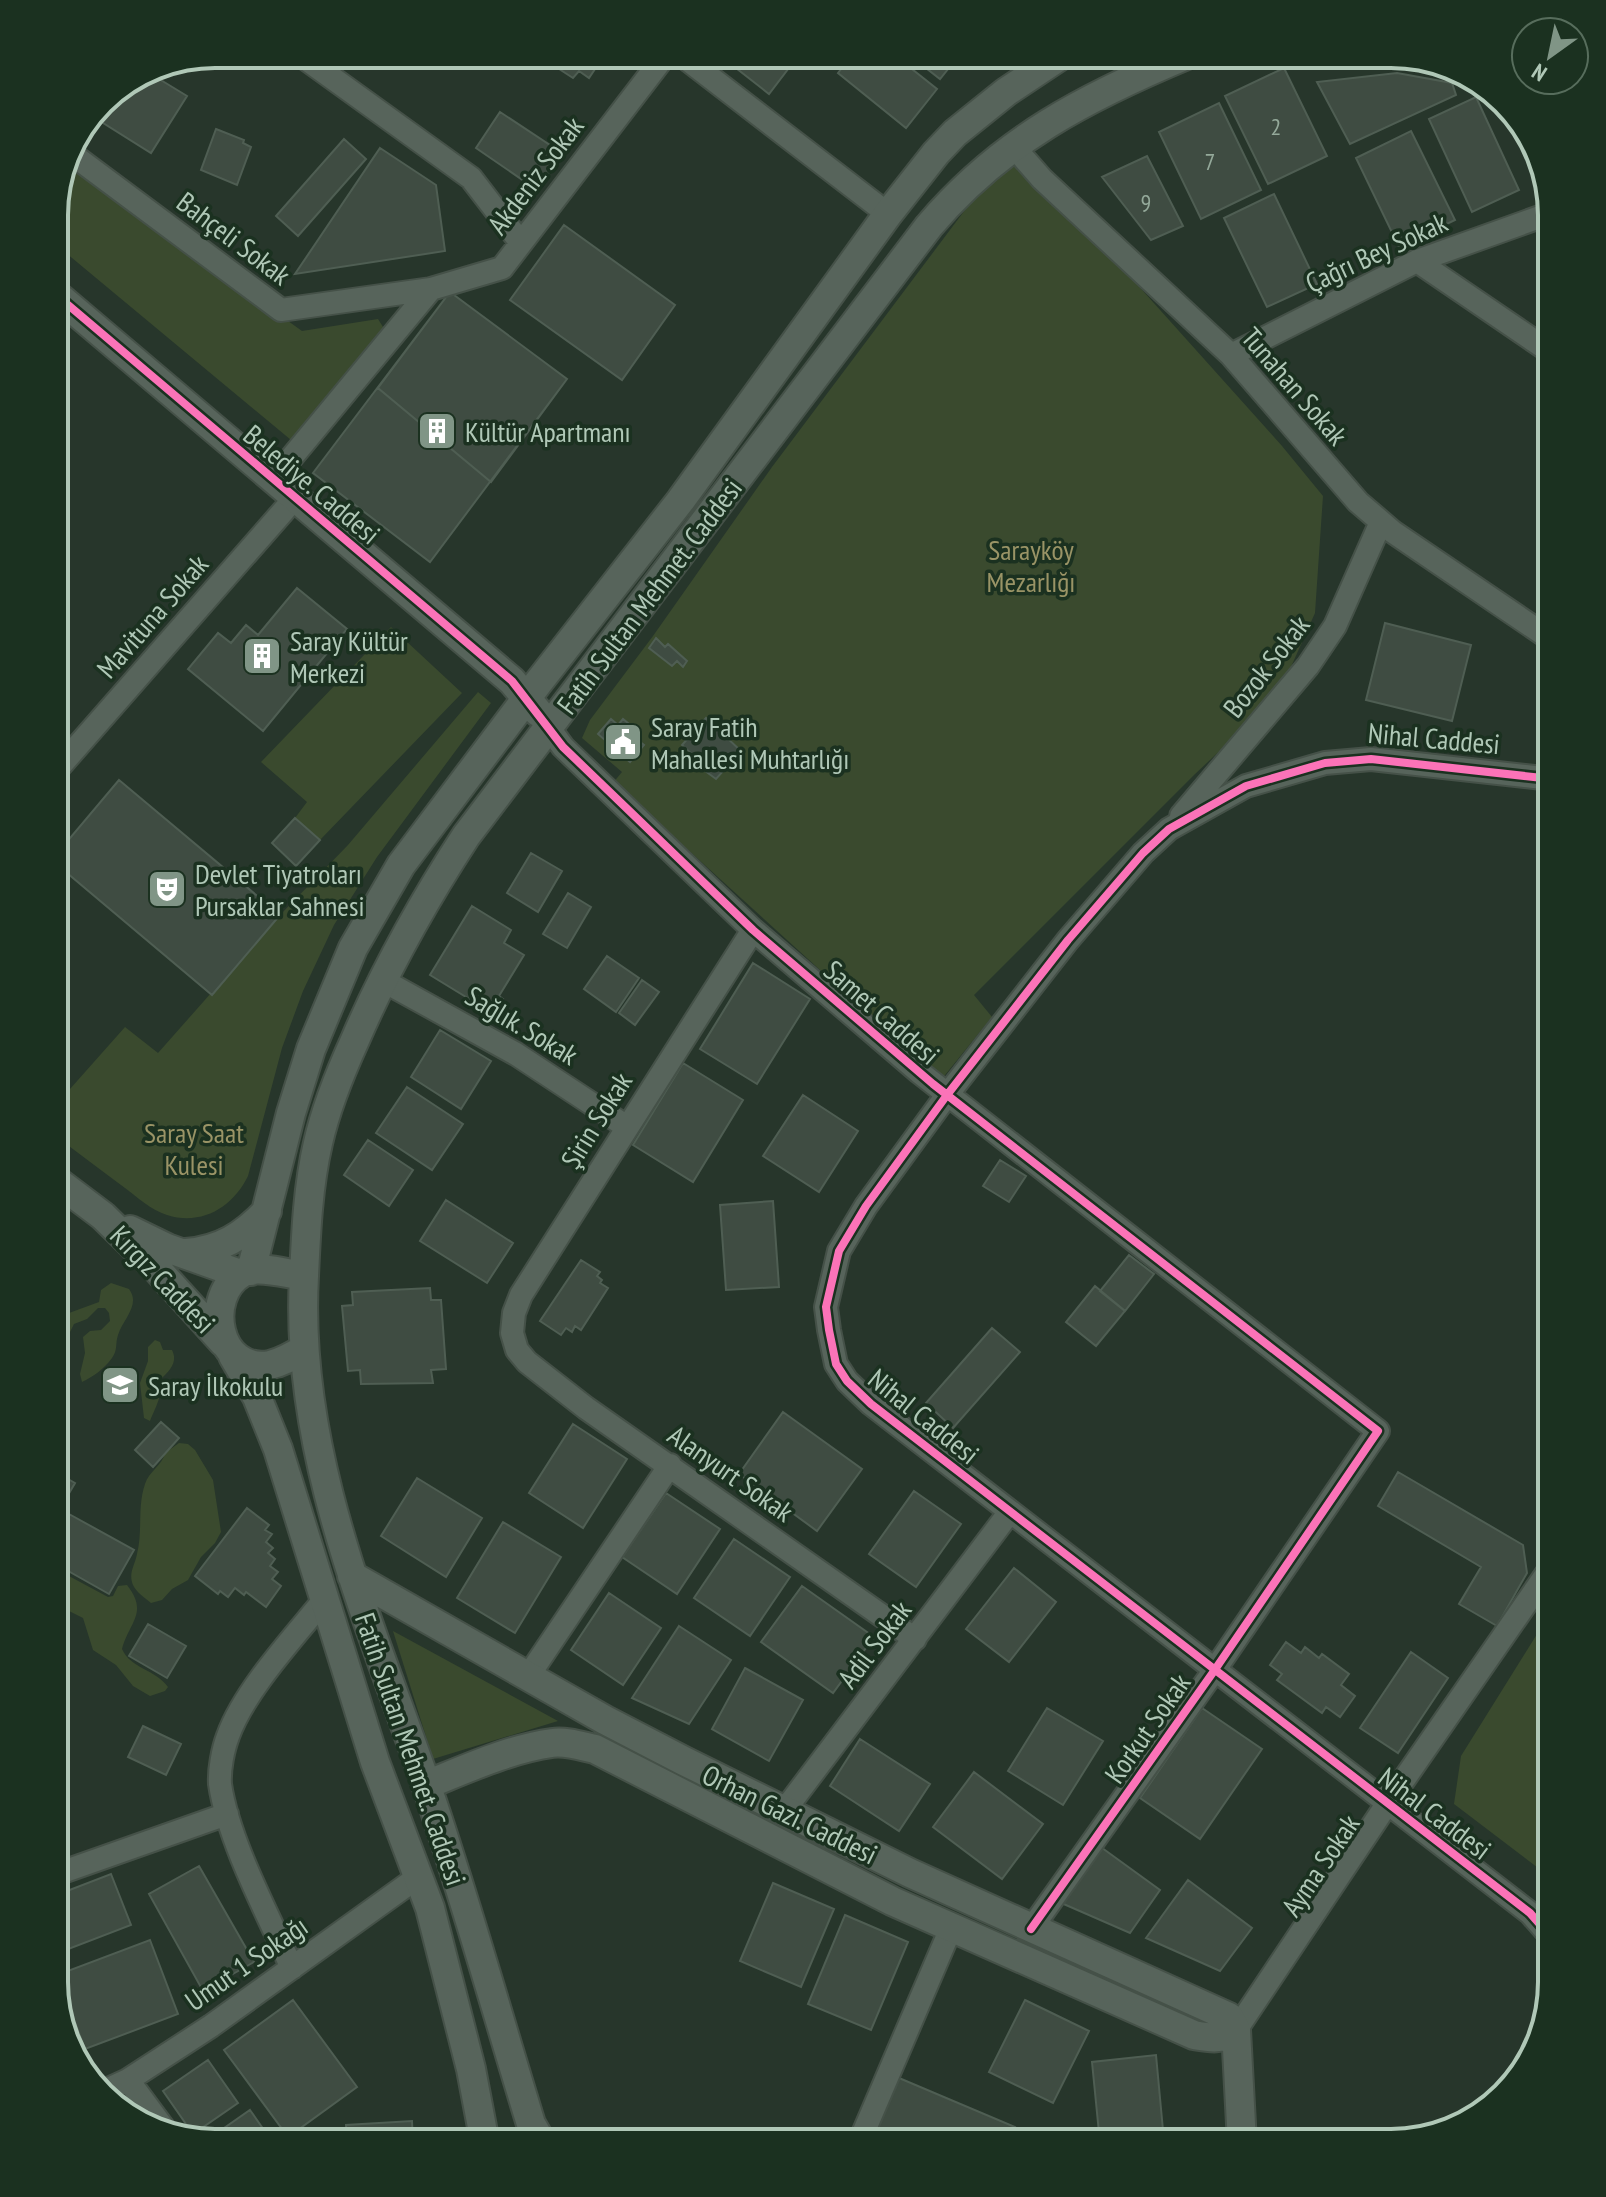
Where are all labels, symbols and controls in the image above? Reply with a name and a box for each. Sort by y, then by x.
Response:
north arrow [1510,16,1590,96]
text: N [1526,58,1552,88]
street label: Akdeniz Sokak [479,108,592,241]
house number: 2 [1271,111,1281,142]
house number: 7 [1205,146,1215,177]
street label: Bahçeli Sokak [170,183,298,293]
house number: 9 [1141,187,1151,218]
street label: Çağrı Bey Sokak [1299,203,1453,301]
street label: Tunahan Sokak [1234,319,1356,453]
building icon: Kültür Apartmanı [416,410,458,452]
place label: Kültür Apartmanı [465,413,631,450]
street label: Belediye. Caddesi [236,416,388,552]
street label: Fatih Sultan Mehmet. Caddesi [548,471,750,721]
park label: Sarayköy Mezarlığı [987,531,1075,600]
street label: Mavituna Sokak [88,546,216,686]
street label: Bozok Sokak [1215,607,1318,725]
place label: Saray Kültür Merkezi [290,622,408,691]
building icon: Saray Kültür Merkezi [241,635,283,677]
place label: Saray Fatih Mahallesi Muhtarlığı [651,708,849,777]
street label: Nihal Caddesi [1367,714,1501,762]
public building icon: Saray Fatih Mahallesi Muhtarlığı [602,721,644,763]
place label: Devlet Tiyatroları Pursaklar Sahnesi [195,855,364,924]
theatre icon: Devlet Tiyatroları Pursaklar Sahnesi [146,868,188,910]
street label: Samet Caddesi [816,952,948,1072]
street label: Sağlık. Sokak [459,977,585,1073]
street label: Şirin Sokak [552,1065,640,1175]
park label: Saray Saat Kulesi [144,1114,244,1183]
street label: Kırgız Caddesi [102,1217,224,1341]
street label: Nihal Caddesi [861,1360,987,1472]
school or university icon: Saray İlkokulu [99,1364,141,1406]
place label: Saray İlkokulu [148,1367,283,1404]
street label: Alanyurt Sokak [661,1416,801,1530]
street label: Adil Sokak [829,1592,919,1695]
street label: Fatih Sultan Mehmet. Caddesi [347,1608,475,1890]
street label: Korkut Sokak [1096,1666,1198,1790]
street label: Orhan Gazi. Caddesi [696,1756,884,1872]
street label: Nihal Caddesi [1371,1758,1499,1868]
street label: Ayma Sokak [1272,1807,1368,1923]
street label: Umut 1 Sokağı [177,1907,315,2019]

